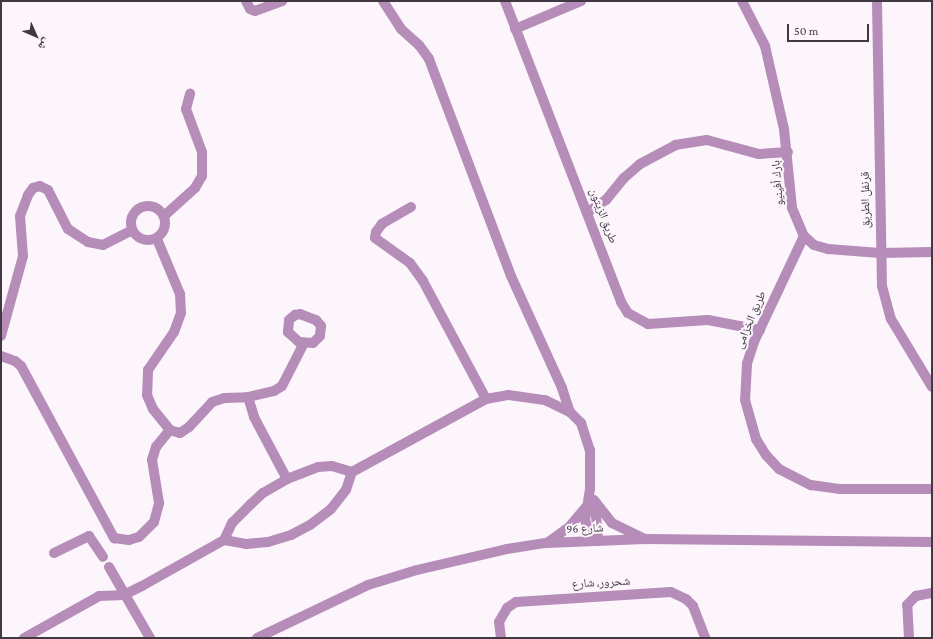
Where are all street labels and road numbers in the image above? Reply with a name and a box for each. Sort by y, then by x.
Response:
street label: بارك أفينيو [769,160,787,206]
street label: قرنفل الطريق [858,171,874,229]
street label: طريق الزيتون [586,186,620,246]
street label: طريق الخزامى [732,289,770,351]
street label: شارع 96 [566,521,604,537]
street label: شحرور، شارع [571,574,631,592]

